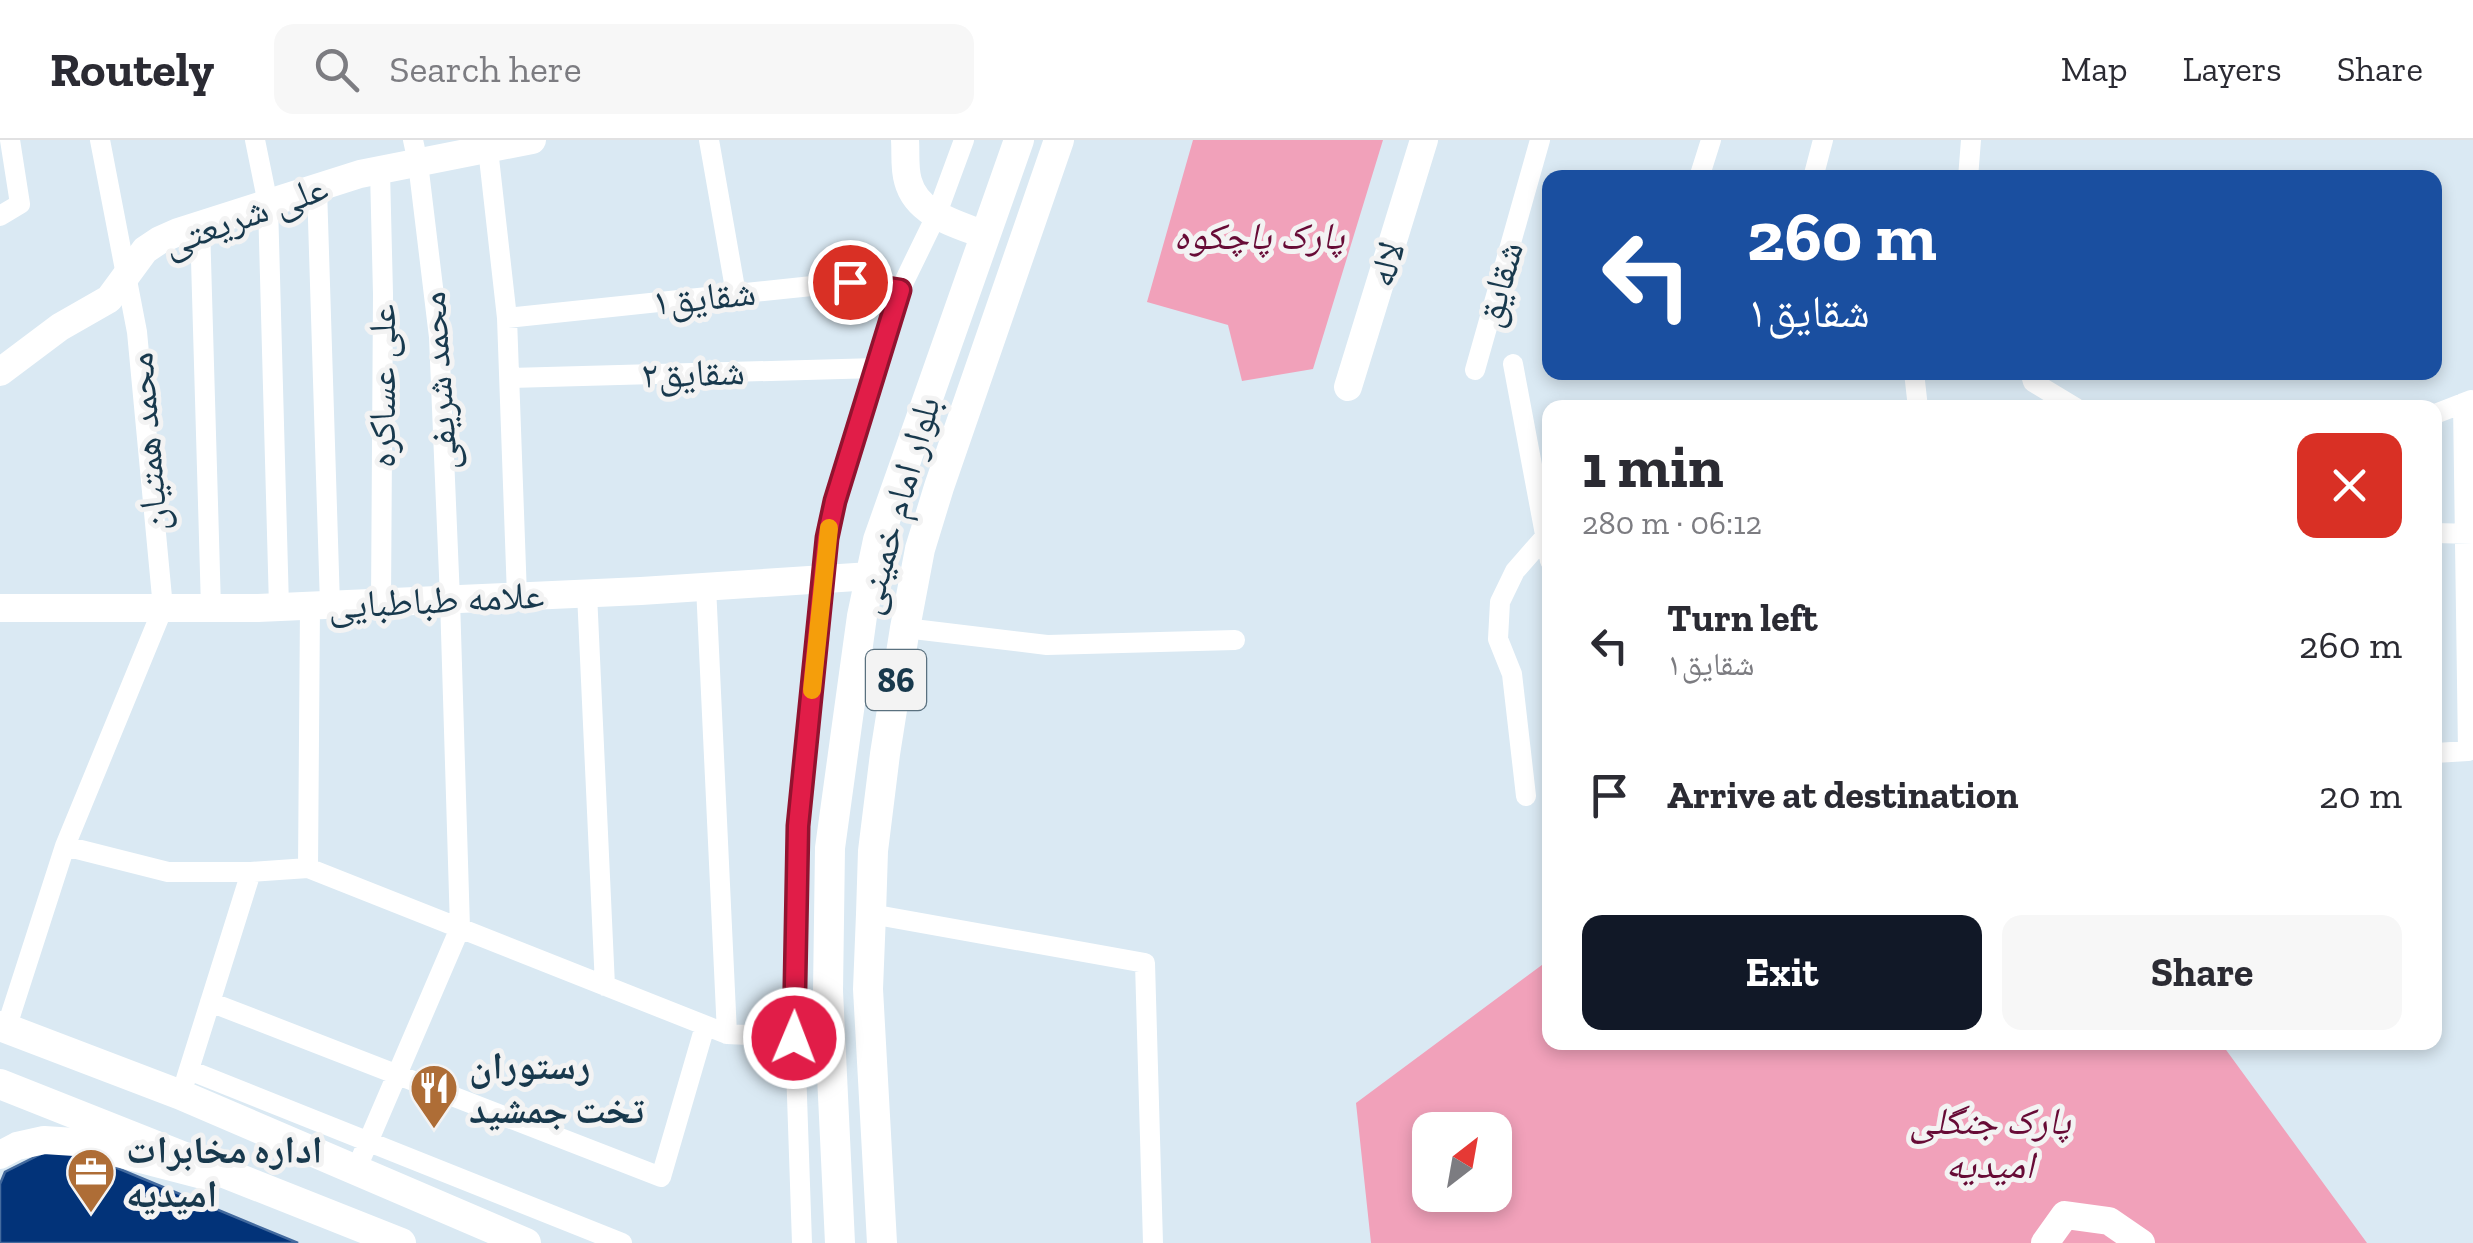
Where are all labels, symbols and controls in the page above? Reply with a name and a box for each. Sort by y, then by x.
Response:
search box [274,24,974,114]
text: Routely [50,41,214,98]
icon: search [309,42,364,97]
text: Search here [389,46,582,92]
text: Map [2061,48,2128,90]
text: Layers [2183,48,2282,90]
text: Share [2337,48,2423,90]
street label: علی شریعتی [156,164,334,266]
text: 260 m [1747,194,1937,278]
icon: left [1582,210,1712,340]
park label: پارک پاچکوه [1174,213,1345,259]
street label: لاله [1357,236,1415,292]
street label: شقایق [1465,236,1533,332]
pin [808,240,893,325]
icon: arrive [823,255,878,310]
street label: شقایق۱ [650,269,758,325]
text: شقایق۱ [1747,285,1870,339]
street label: محمد شریفی [409,290,467,472]
street label: علی عساکره [359,304,405,468]
street label: شقایق۲ [640,348,746,398]
street label: محمد همتیان [116,351,178,533]
street label: بلوار امام خمینی [844,391,952,619]
text: 1 min [1582,430,1724,502]
button: close [2297,433,2402,538]
text: 280 m · 06:12 [1582,504,1762,542]
street label: علامه طباطبایی [327,571,545,629]
text: Turn left [1667,595,1818,641]
icon: left [1582,618,1637,673]
text: 260 m [2299,622,2402,668]
text: شقایق۱ [1667,645,1754,683]
road number: 86 [866,650,926,710]
icon: arrive [1582,768,1637,823]
text: Arrive at destination [1667,772,2018,818]
text: 20 m [2319,772,2402,818]
button: Exit [1582,915,1982,1030]
button: Share [2002,915,2402,1030]
position arrow [742,986,846,1090]
place label: رستوران تخت جمشید [469,1043,645,1133]
restaurant icon: رستوران تخت جمشید [408,1062,460,1130]
park label: پارک جنگلی امیدیه [1909,1098,2072,1188]
north arrow [1412,1112,1512,1212]
map controls [1412,1112,1512,1212]
place label: اداره مخابرات امیدیه [126,1127,322,1217]
office icon: اداره مخابرات امیدیه [65,1146,117,1214]

